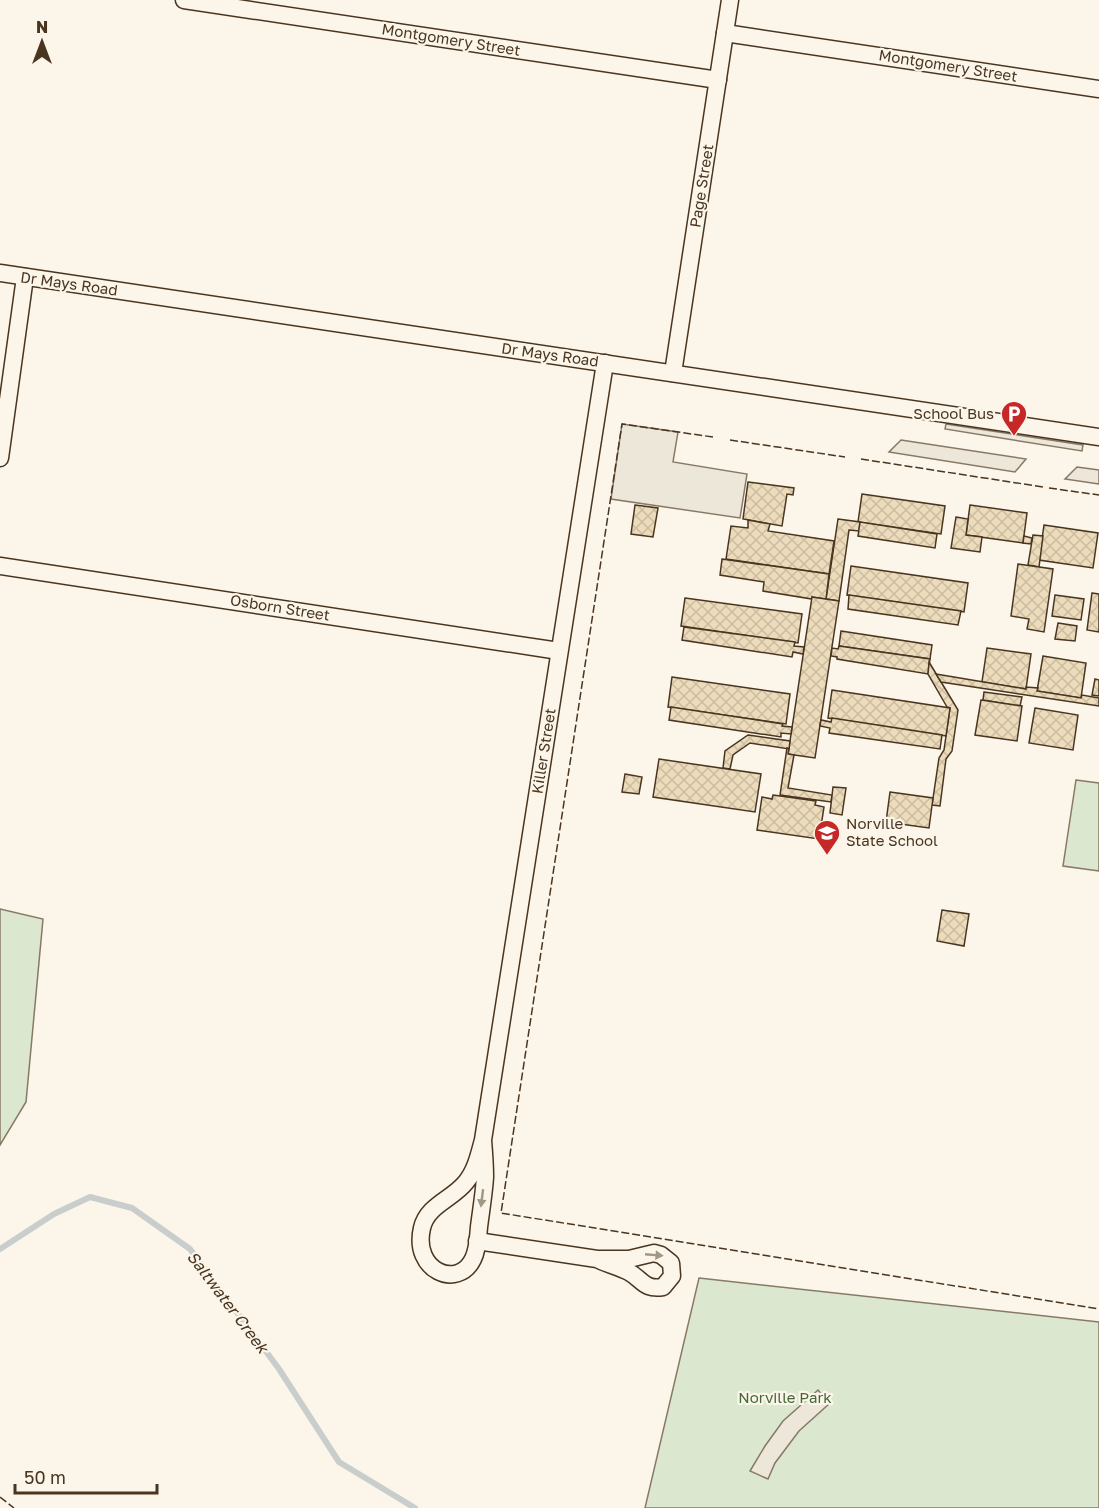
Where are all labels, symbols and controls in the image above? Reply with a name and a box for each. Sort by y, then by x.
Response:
north arrow [12,12,72,72]
text: N [36,17,48,37]
street label: Montgomery Street [381,19,522,59]
street label: Montgomery Street [878,45,1019,85]
street label: Page Street [686,143,716,229]
street label: Dr Mays Road [19,267,119,299]
street label: Dr Mays Road [500,338,600,370]
parking icon: School Bus [999,399,1029,437]
place label: School Bus [913,404,994,422]
street label: Osborn Street [229,590,331,624]
street label: Killer Street [527,707,559,795]
place label: Norville State School [846,814,938,849]
school or university icon: Norville State School [812,818,842,856]
one-way arrow [477,1189,487,1208]
water label: Saltwater Creek [183,1247,274,1359]
one-way arrow [645,1250,664,1260]
park label: Norville Park [738,1388,832,1406]
scale bar [15,1457,158,1495]
text: 50 m [24,1466,66,1488]

